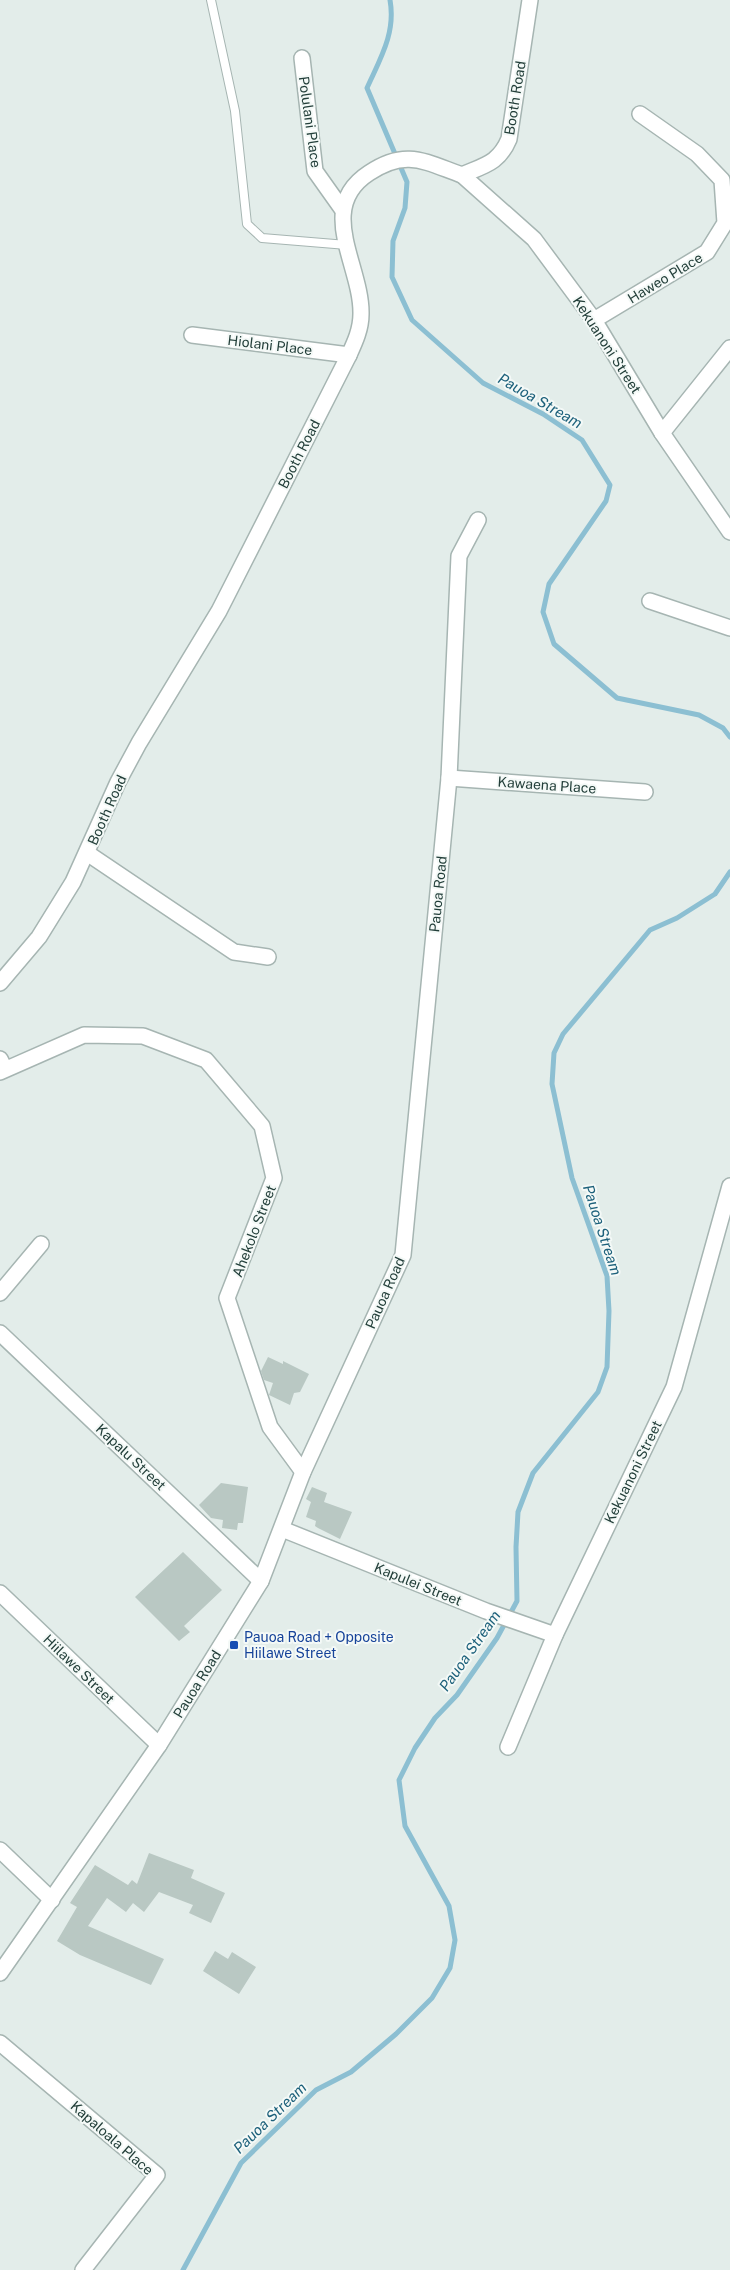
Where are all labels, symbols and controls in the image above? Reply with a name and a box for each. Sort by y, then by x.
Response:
street label: Booth Road [501,60,529,136]
street label: Polulani Place [296,75,324,169]
street label: Haweo Place [625,249,705,307]
street label: Kekuanoni Street [570,293,644,397]
street label: Hiolani Place [227,332,313,358]
water label: Pauoa Stream [495,370,585,432]
street label: Booth Road [275,417,323,491]
street label: Booth Road [84,772,130,848]
street label: Kawaena Place [497,774,597,796]
street label: Pauoa Road [426,855,450,933]
water label: Pauoa Stream [580,1182,625,1277]
street label: Ahekolo Street [229,1183,279,1279]
street label: Pauoa Road [362,1255,408,1331]
street label: Kekuanoni Street [601,1418,665,1526]
street label: Kapalu Street [93,1421,169,1493]
street label: Kapulei Street [372,1559,464,1609]
water label: Pauoa Stream [436,1607,504,1694]
place label: Pauoa Road + Opposite Hiilawe Street [244,1629,394,1661]
street label: Hiilawe Street [40,1631,118,1707]
marker: Pauoa Road + Opposite Hiilawe Street [228,1639,240,1651]
street label: Pauoa Road [170,1647,224,1721]
water label: Pauoa Stream [230,2079,310,2157]
street label: Kapaloala Place [67,2098,157,2178]

